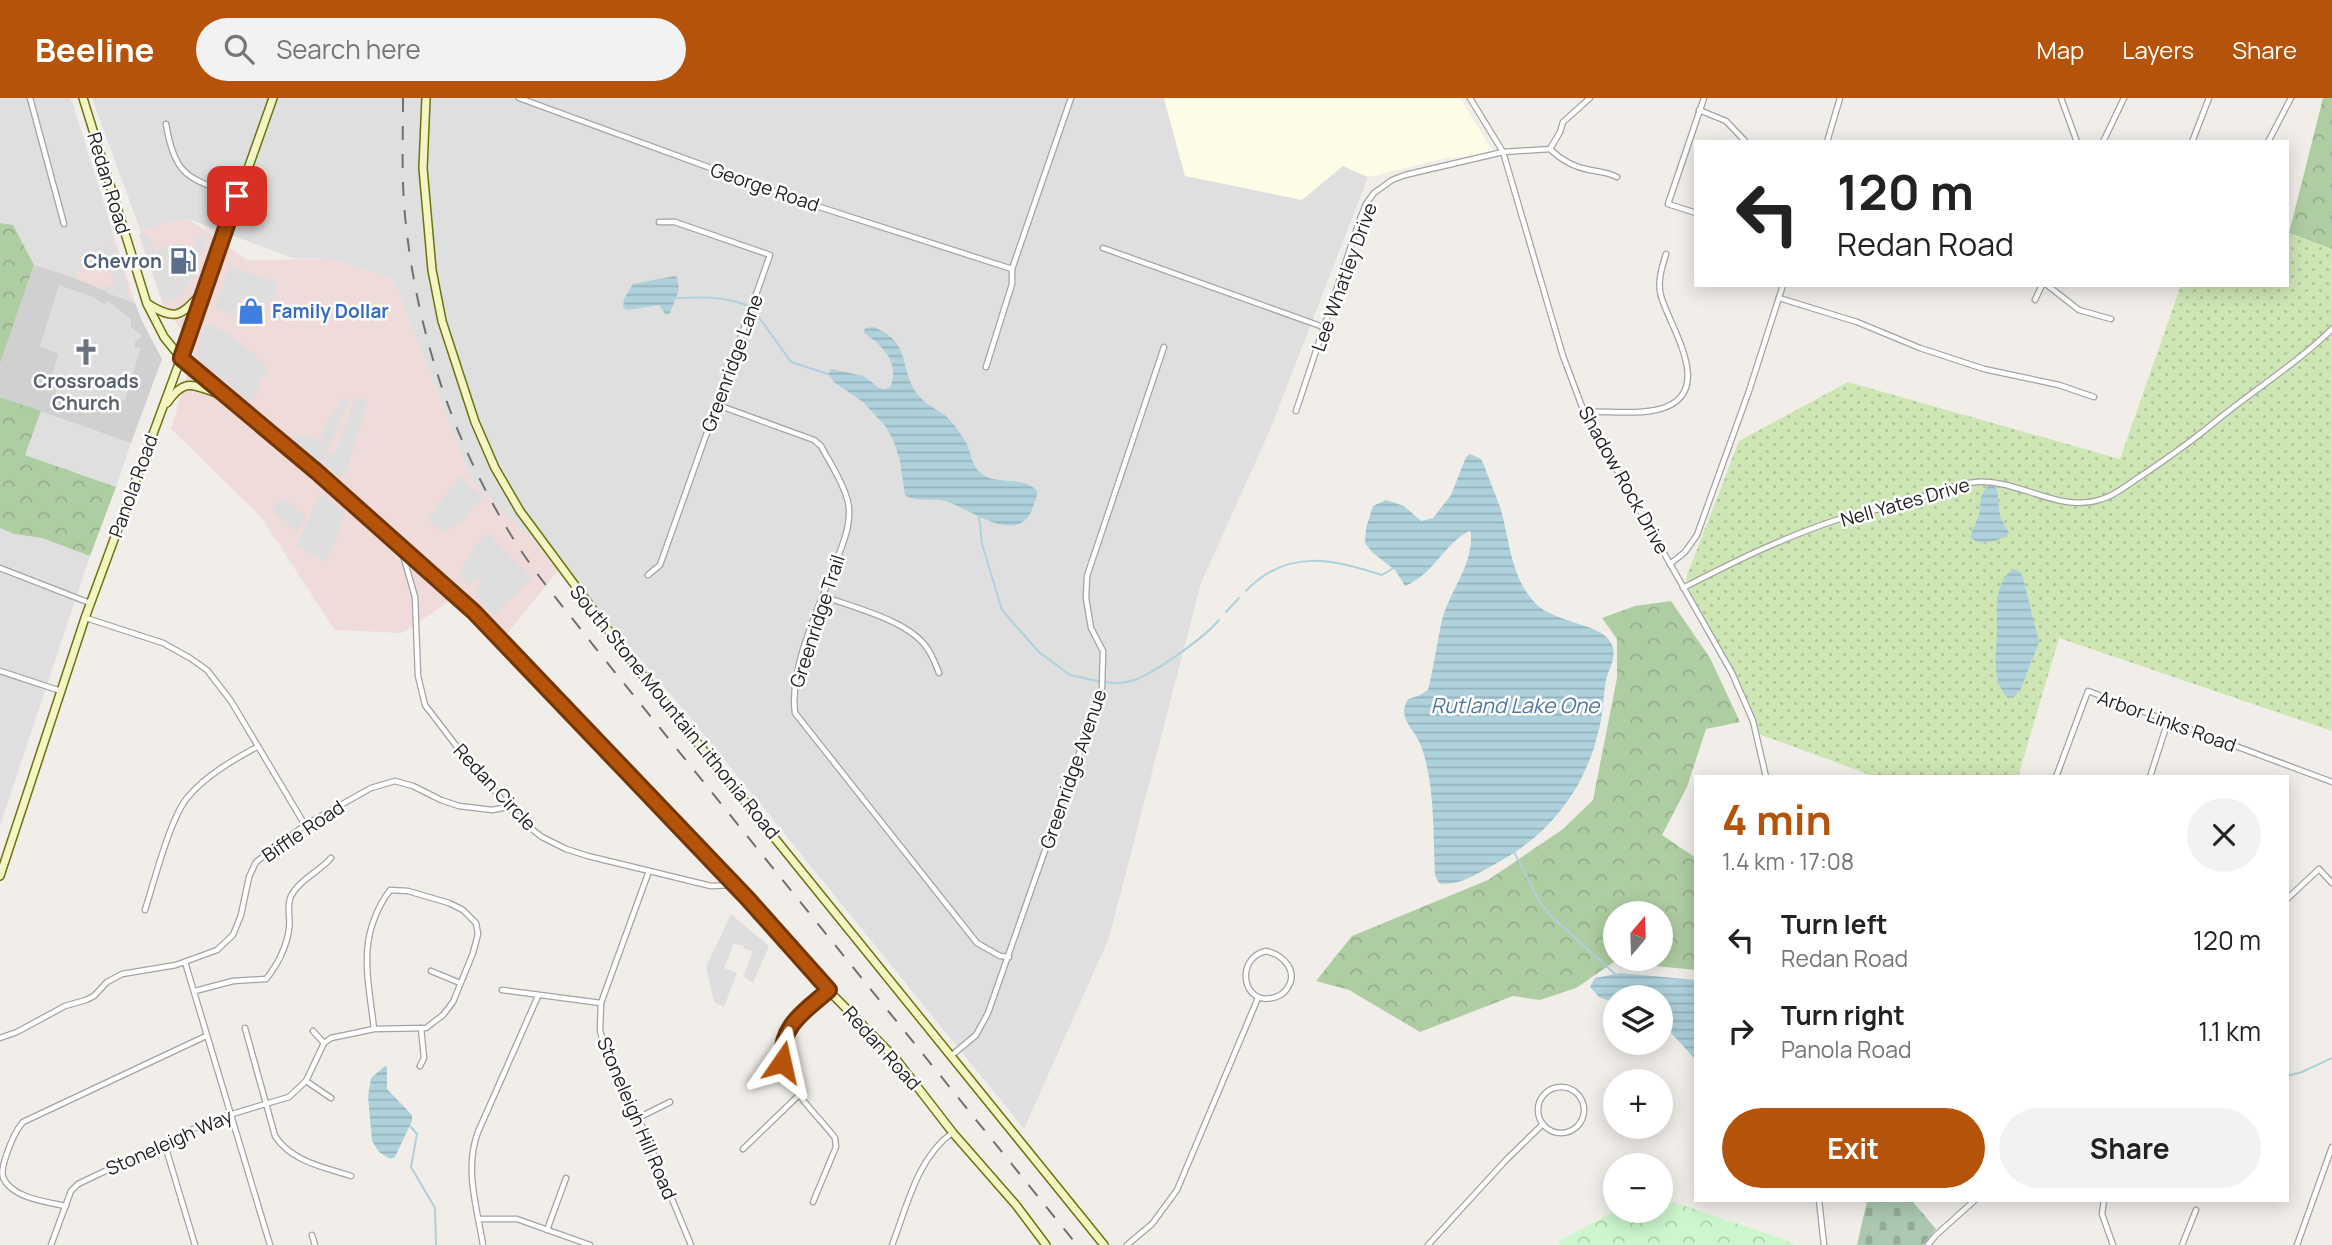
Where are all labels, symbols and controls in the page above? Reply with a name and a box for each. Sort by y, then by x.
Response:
search box [196,18,686,81]
text: Beeline [35,27,154,72]
icon: search [220,30,258,68]
text: Search here [276,31,421,67]
text: Map [2037,33,2084,66]
text: Layers [2122,33,2194,66]
text: Share [2232,33,2297,66]
street label: Redan Road [81,129,137,237]
street label: George Road [707,156,823,218]
text: 120 m [1837,158,1974,225]
pin [207,166,267,226]
icon: left [1722,168,1813,259]
icon: arrive [218,177,256,215]
street label: Lee Whatley Drive [1305,199,1383,355]
text: Redan Road [1837,222,2014,266]
fuel station icon: Chevron [168,246,198,276]
place label: Chevron [84,248,162,274]
street label: Greenridge Lane [695,291,769,435]
shop icon: Family Dollar [236,296,266,326]
place label: Family Dollar [272,298,389,324]
church icon: Crossroads Church [71,337,101,367]
place label: Crossroads Church [33,368,139,416]
street label: Shadow Rock Drive [1573,401,1675,559]
street label: Panola Road [102,431,164,541]
street label: Nell Yates Drive [1838,471,1972,533]
street label: Greenridge Trail [783,551,851,691]
street label: South Stone Mountain Lithonia Road [564,579,786,845]
street label: Arbor Links Road [2094,684,2240,758]
street label: Greenridge Avenue [1034,686,1112,852]
water label: Rutland Lake One [1431,691,1601,719]
street label: Redan Circle [448,738,542,836]
text: 4 min [1722,790,1832,848]
street label: Biffle Road [257,794,349,868]
button: close [2187,798,2261,872]
text: 1.4 km · 17:08 [1722,845,1854,877]
north arrow [1603,901,1673,971]
map controls [1603,901,1673,1223]
text: Turn left [1781,906,1888,942]
icon: left [1722,921,1760,959]
text: 120 m [2193,922,2261,958]
text: Redan Road [1781,942,1908,974]
button: layers [1603,985,1673,1055]
text: Turn right [1781,997,1905,1033]
street label: Redan Road [837,1000,927,1096]
icon: right [1722,1012,1760,1050]
text: 1.1 km [2198,1013,2261,1049]
position arrow [745,1025,819,1099]
street label: Stoneleigh Hill Road [591,1033,683,1203]
text: Panola Road [1781,1033,1912,1065]
button: + [1603,1069,1673,1139]
street label: Stoneleigh Way [102,1103,236,1181]
button: Exit [1722,1108,1985,1188]
button: Share [1999,1108,2261,1188]
button: − [1603,1153,1673,1223]

